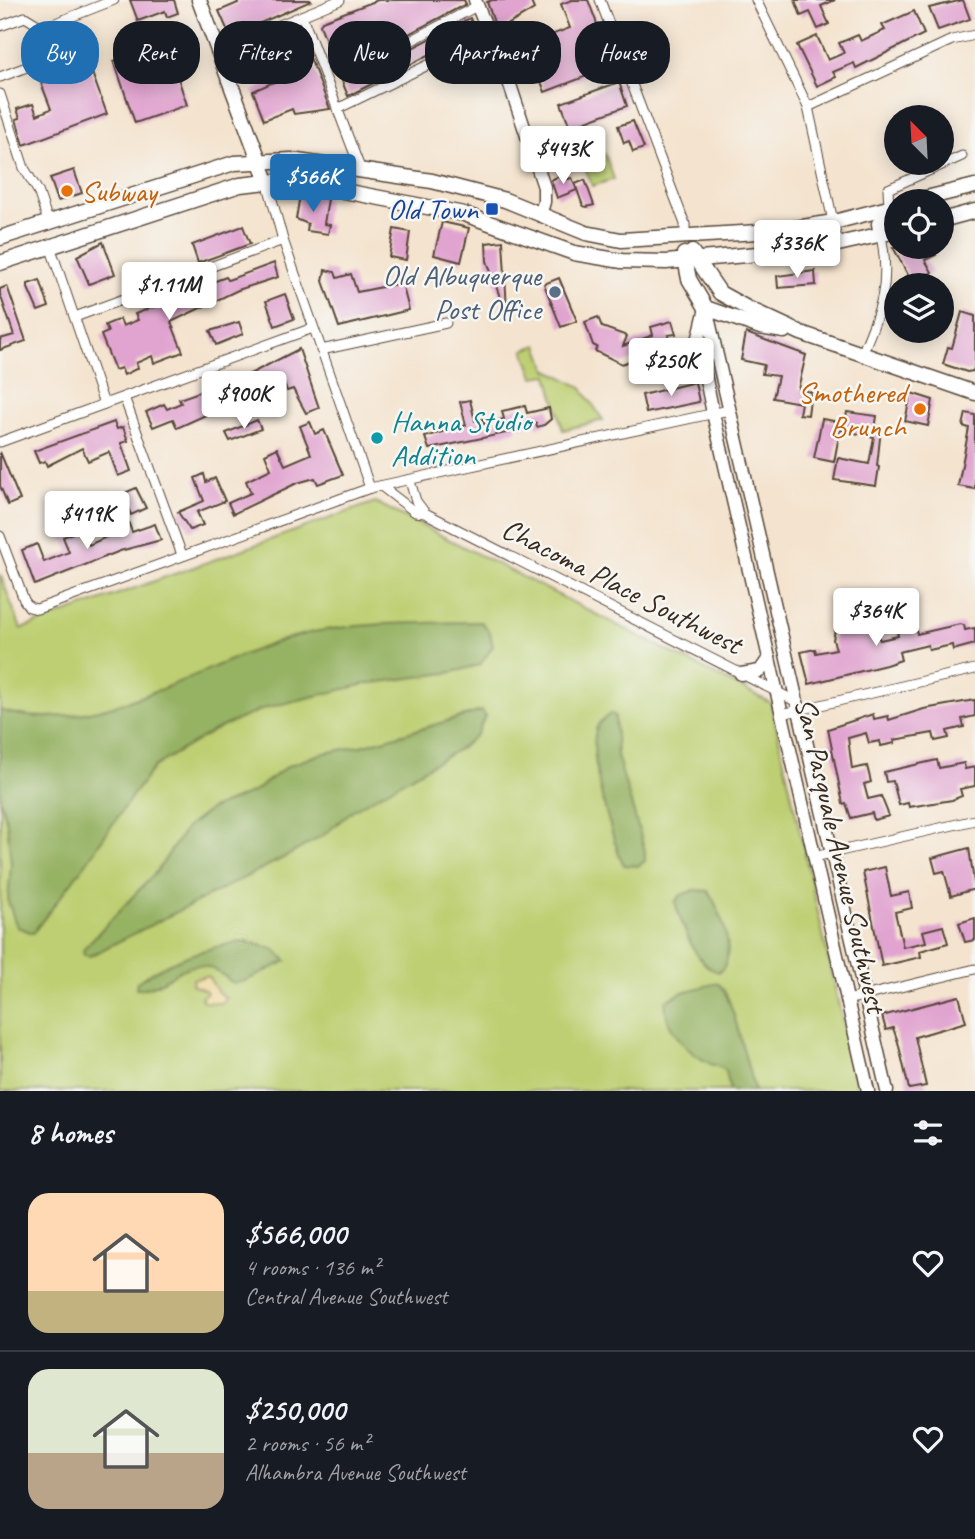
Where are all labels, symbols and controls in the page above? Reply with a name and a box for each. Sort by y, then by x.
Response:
chip: Buy [21,21,99,84]
chip: Rent [113,21,200,84]
chip: Filters [214,21,314,84]
chip: New [328,21,411,84]
chip: Apartment [425,21,561,84]
chip: House [575,21,670,84]
north arrow [884,105,954,175]
map controls [884,105,954,343]
pin: $443K [514,127,612,186]
text: $443K [536,134,590,163]
pin: $566K [264,154,362,214]
text: $566K [286,162,340,191]
place label: Subway [81,172,159,210]
marker: Subway [59,183,75,199]
button: locate [884,189,954,259]
place label: Old Town [388,190,479,228]
marker: Old Town [484,201,500,217]
pin: $336K [748,220,846,280]
text: $336K [770,228,824,257]
place label: Old Albuquerque Post Office [383,256,543,328]
pin: $1.11M [112,262,226,322]
text: $1.11M [138,270,200,299]
button: layers [884,273,954,343]
marker: Old Albuquerque Post Office [547,284,563,300]
pin: $250K [622,338,720,398]
text: $250K [645,346,697,375]
pin: $900K [195,372,293,431]
place label: Smothered Brunch [798,373,910,445]
text: $900K [218,379,270,408]
marker: Smothered Brunch [912,401,928,417]
place label: Hanna Studio Addition [391,402,534,474]
marker: Hanna Studio Addition [369,430,385,446]
pin: $419K [38,491,136,551]
text: $419K [61,499,113,528]
street label: Chacoma Place Southwest [496,509,751,664]
pin: $364K [827,588,925,648]
text: $364K [849,596,903,625]
street label: San Pasquale Avenue Southwest [786,694,896,1019]
text: 8 homes [28,1114,113,1152]
icon: filters [909,1114,947,1152]
text: $566,000 [245,1215,346,1253]
icon: home [84,1221,168,1305]
icon: heart [909,1244,947,1282]
text: 4 rooms · 136 m² [245,1253,380,1282]
text: Central Avenue Southwest [245,1282,447,1311]
text: $250,000 [245,1391,345,1429]
icon: home [84,1397,168,1481]
icon: heart [909,1420,947,1458]
text: 2 rooms · 56 m² [245,1429,369,1458]
text: Alhambra Avenue Southwest [245,1458,466,1487]

